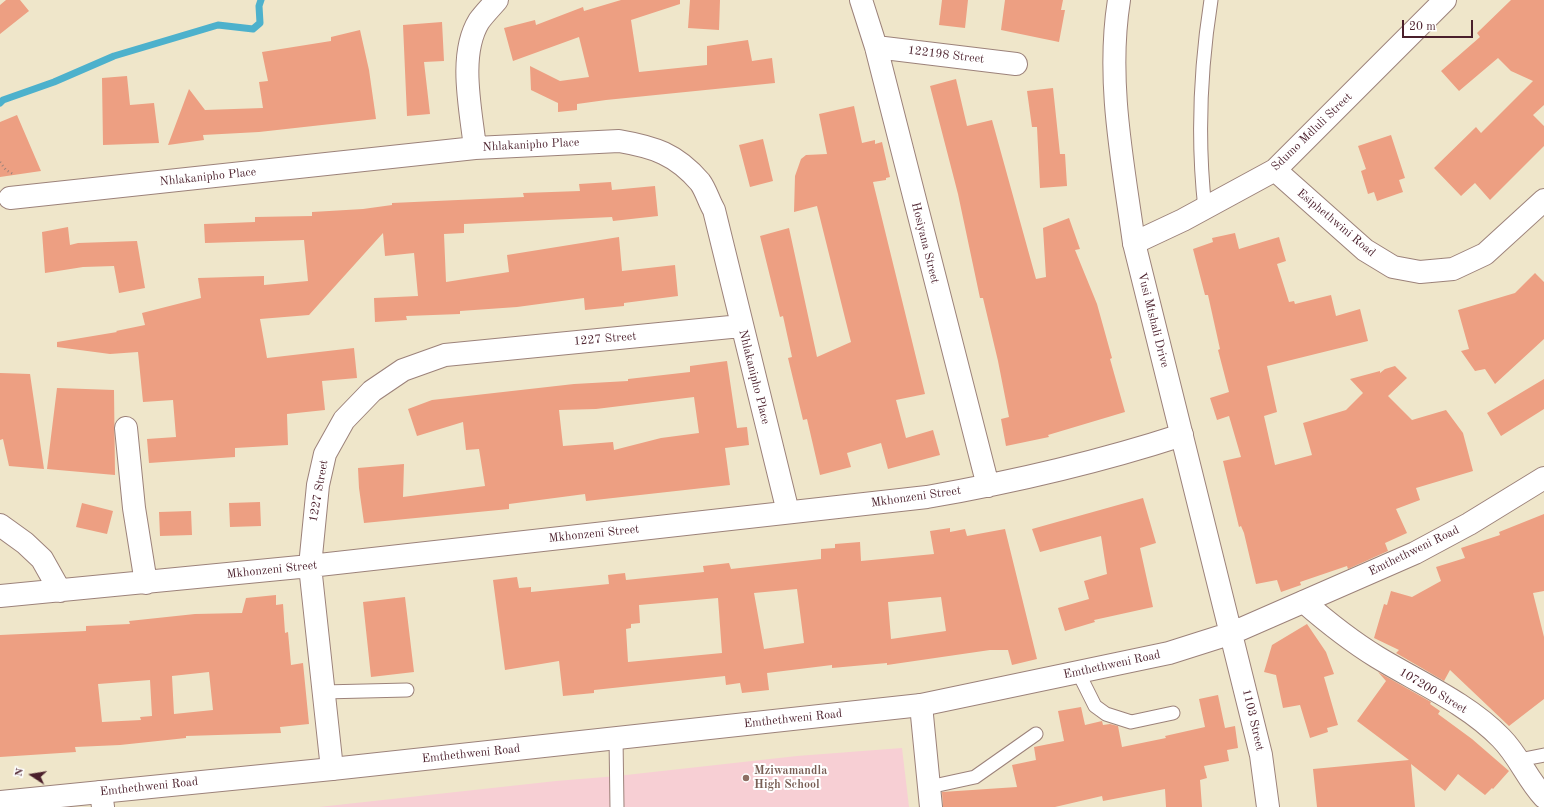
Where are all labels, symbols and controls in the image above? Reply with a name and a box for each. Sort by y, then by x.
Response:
scale bar [1404,12,1475,38]
text: 20 m [1409,21,1436,33]
street label: 122198 Street [907,43,985,67]
street label: Sdumo Mdluli Street [1269,90,1355,174]
street label: Nhlakanipho Place [482,135,580,155]
street label: Nhlakanipho Place [159,165,257,189]
street label: Esiphethwini Road [1294,186,1378,260]
street label: Hosiyana Street [908,201,942,285]
street label: Vusi Mtshali Drive [1134,271,1172,369]
street label: Nhlakanipho Place [735,328,773,426]
street label: 1227 Street [573,329,637,349]
street label: 1227 Street [306,459,332,523]
street label: Mkhonzeni Street [870,484,962,510]
street label: Mkhonzeni Street [548,522,640,546]
street label: Emthethweni Road [1366,523,1462,579]
street label: Mkhonzeni Street [226,558,318,582]
street label: Emthethweni Road [1062,648,1162,682]
street label: 107200 Street [1396,665,1470,717]
street label: 1103 Street [1239,688,1267,752]
street label: Emthethweni Road [743,707,843,731]
street label: Emthethweni Road [421,742,521,766]
north arrow [12,755,52,795]
place label: Mziwamandla High School [754,764,827,792]
text: N [14,767,26,778]
marker: Mziwamandla High School [741,773,751,783]
street label: Emthethweni Road [99,775,199,799]

